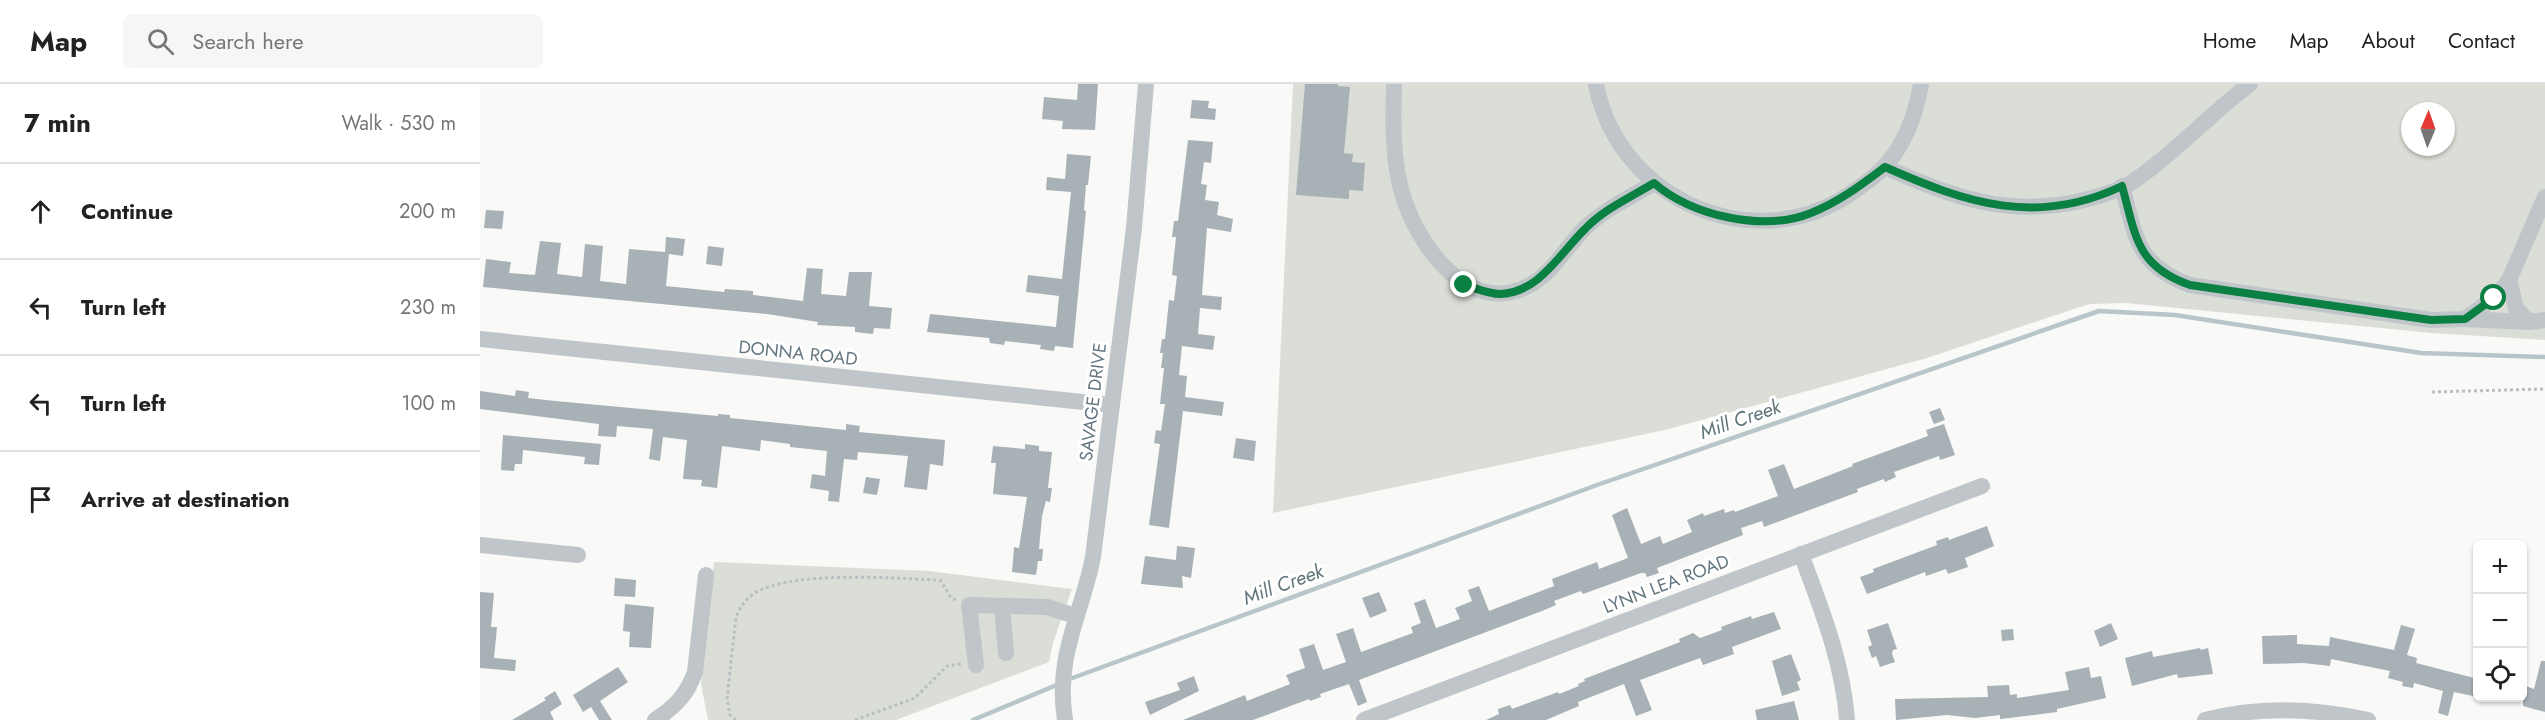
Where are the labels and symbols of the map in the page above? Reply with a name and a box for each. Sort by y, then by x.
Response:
north arrow [2401,102,2455,156]
route end [1450,271,1476,297]
route start [2480,284,2506,310]
street label: DONNA ROAD [737,334,859,372]
street label: SAVAGE DRIVE [1073,341,1113,463]
water label: Mill Creek [1696,392,1786,447]
street label: LYNN LEA ROAD [1599,548,1733,620]
water label: Mill Creek [1239,556,1329,612]

